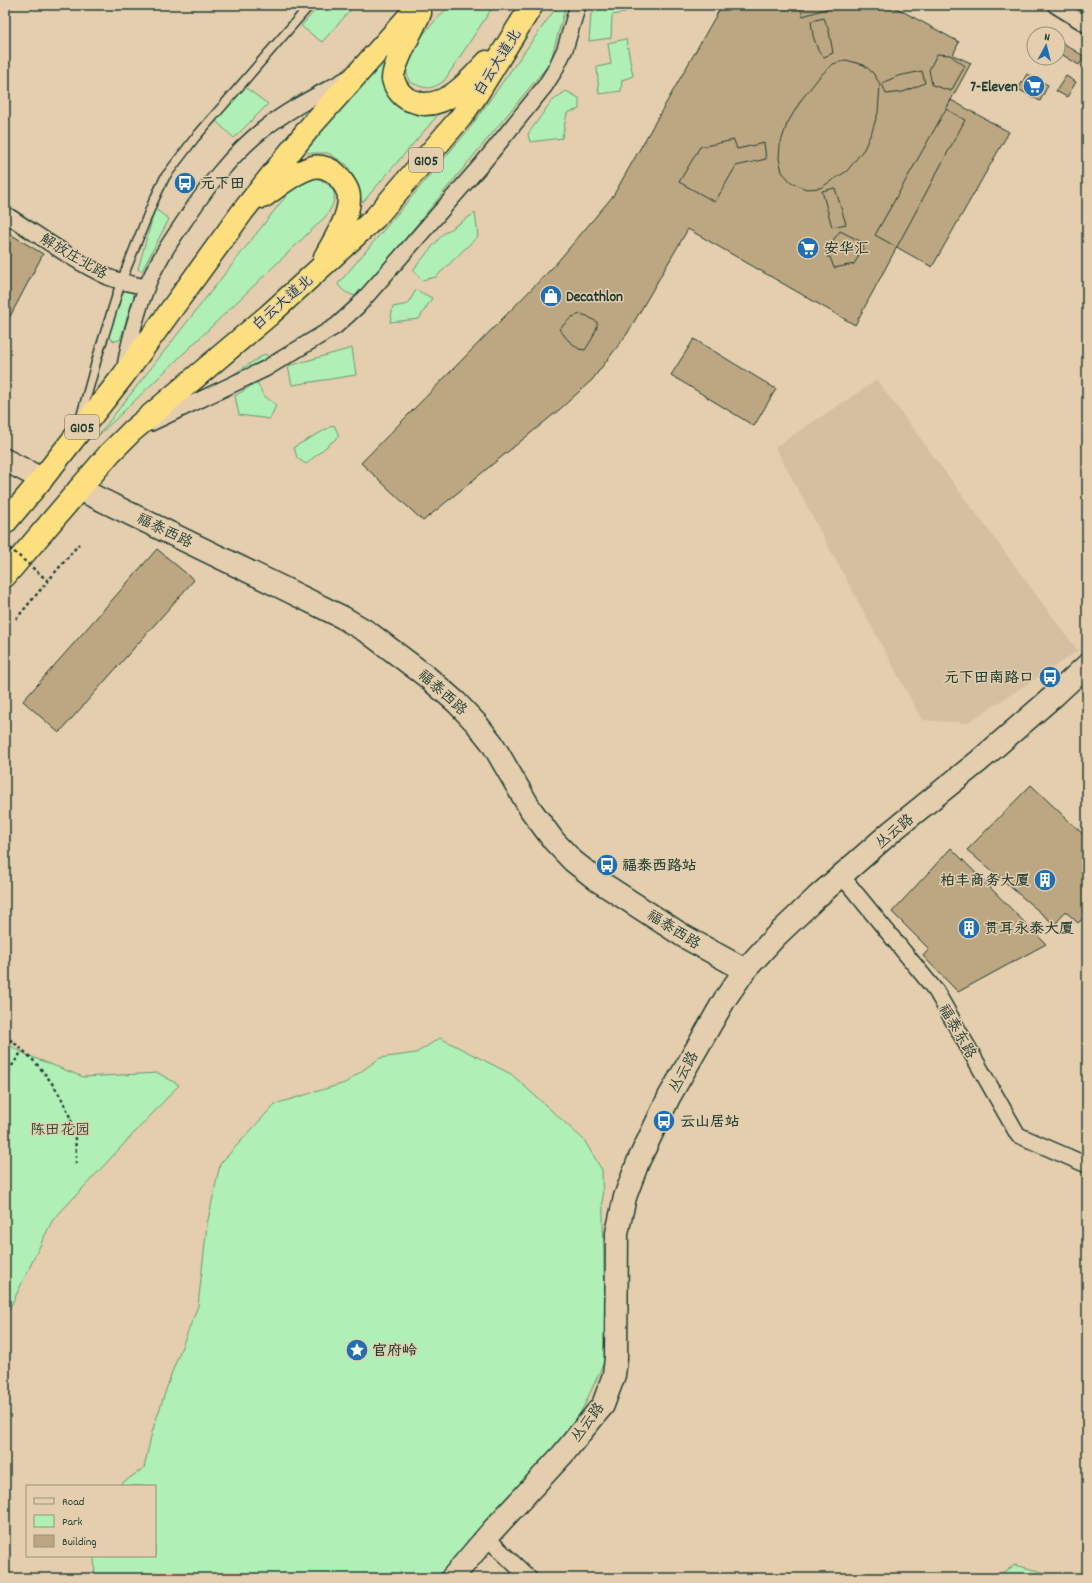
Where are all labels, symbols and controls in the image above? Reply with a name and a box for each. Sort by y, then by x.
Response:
street label: 白云大道北 [469,25,528,101]
north arrow [1026,26,1066,66]
text: N [1043,30,1051,46]
supermarket icon: 7-Eleven [1021,73,1047,99]
place label: 7-Eleven [970,77,1018,99]
road number: G105 [409,148,443,172]
bus stop icon: 元下田 [172,170,198,196]
place label: 元下田 [200,174,245,196]
street label: 解放庄北路 [35,229,111,286]
supermarket icon: 安华汇 [795,235,821,261]
place label: 安华汇 [824,239,869,261]
street label: 白云大道北 [248,271,319,336]
shop icon: Decathlon [538,283,564,309]
place label: Decathlon [566,287,623,309]
road number: G105 [65,415,99,439]
street label: 福泰西路 [132,509,196,555]
bus stop icon: 元下田南路口 [1037,664,1063,690]
street label: 福泰西路 [412,665,471,722]
place label: 元下田南路口 [944,668,1034,690]
street label: 丛云路 [871,810,920,855]
bus stop icon: 福泰西路站 [594,852,620,878]
place label: 福泰西路站 [622,856,697,878]
building icon: 柏丰商务大厦 [1032,867,1058,893]
place label: 柏丰商务大厦 [940,871,1030,893]
street label: 福泰西路 [642,905,704,956]
building icon: 贯耳永泰大厦 [956,915,982,941]
place label: 贯耳永泰大厦 [984,919,1074,941]
street label: 福泰东路 [932,1001,981,1063]
street label: 丛云路 [664,1048,705,1098]
bus stop icon: 云山居站 [651,1108,677,1134]
place label: 云山居站 [680,1112,740,1134]
park label: 陈田花园 [30,1120,90,1142]
place icon: 官府岭 [344,1337,370,1363]
place label: 官府岭 [372,1341,417,1363]
street label: 丛云路 [566,1399,611,1448]
legend [26,1485,156,1557]
text: Road [62,1494,84,1511]
text: Park [62,1514,83,1531]
text: Building [62,1534,97,1551]

